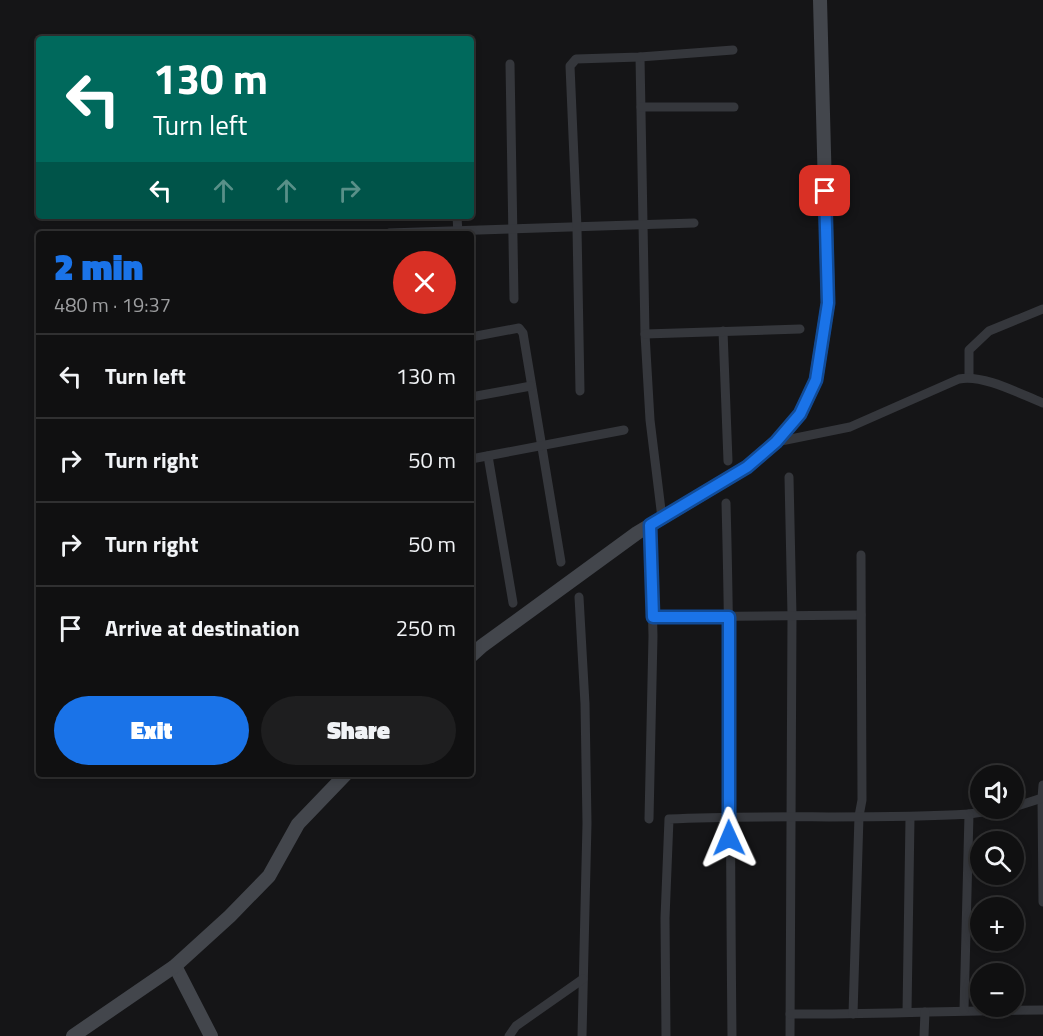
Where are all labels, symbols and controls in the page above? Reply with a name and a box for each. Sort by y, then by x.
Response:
text: 130 m [153,46,268,110]
icon: left [54,60,132,138]
text: Turn left [153,104,247,145]
pin [799,165,850,216]
icon: left [144,174,177,207]
icon: ahead [207,174,240,207]
icon: ahead [270,174,303,207]
icon: right [333,174,366,207]
icon: arrive [808,174,841,207]
text: 2 min [54,239,143,294]
button: close [393,251,456,314]
text: 480 m · 19:37 [54,289,171,320]
text: Turn left [105,359,186,393]
text: 130 m [396,359,456,393]
icon: left [54,360,87,393]
text: Turn right [105,443,199,477]
text: 50 m [408,443,456,477]
icon: right [54,444,87,477]
text: Turn right [105,527,199,561]
text: 50 m [408,527,456,561]
icon: right [54,528,87,561]
text: Arrive at destination [105,611,300,645]
text: 250 m [396,611,456,645]
icon: arrive [54,612,87,645]
button: Exit [54,696,249,765]
button: Share [261,696,456,765]
map controls [970,765,1024,1017]
button: sound [970,765,1024,819]
position arrow [697,806,761,870]
button: search [970,831,1024,885]
button: + [970,897,1024,951]
button: − [970,963,1024,1017]

